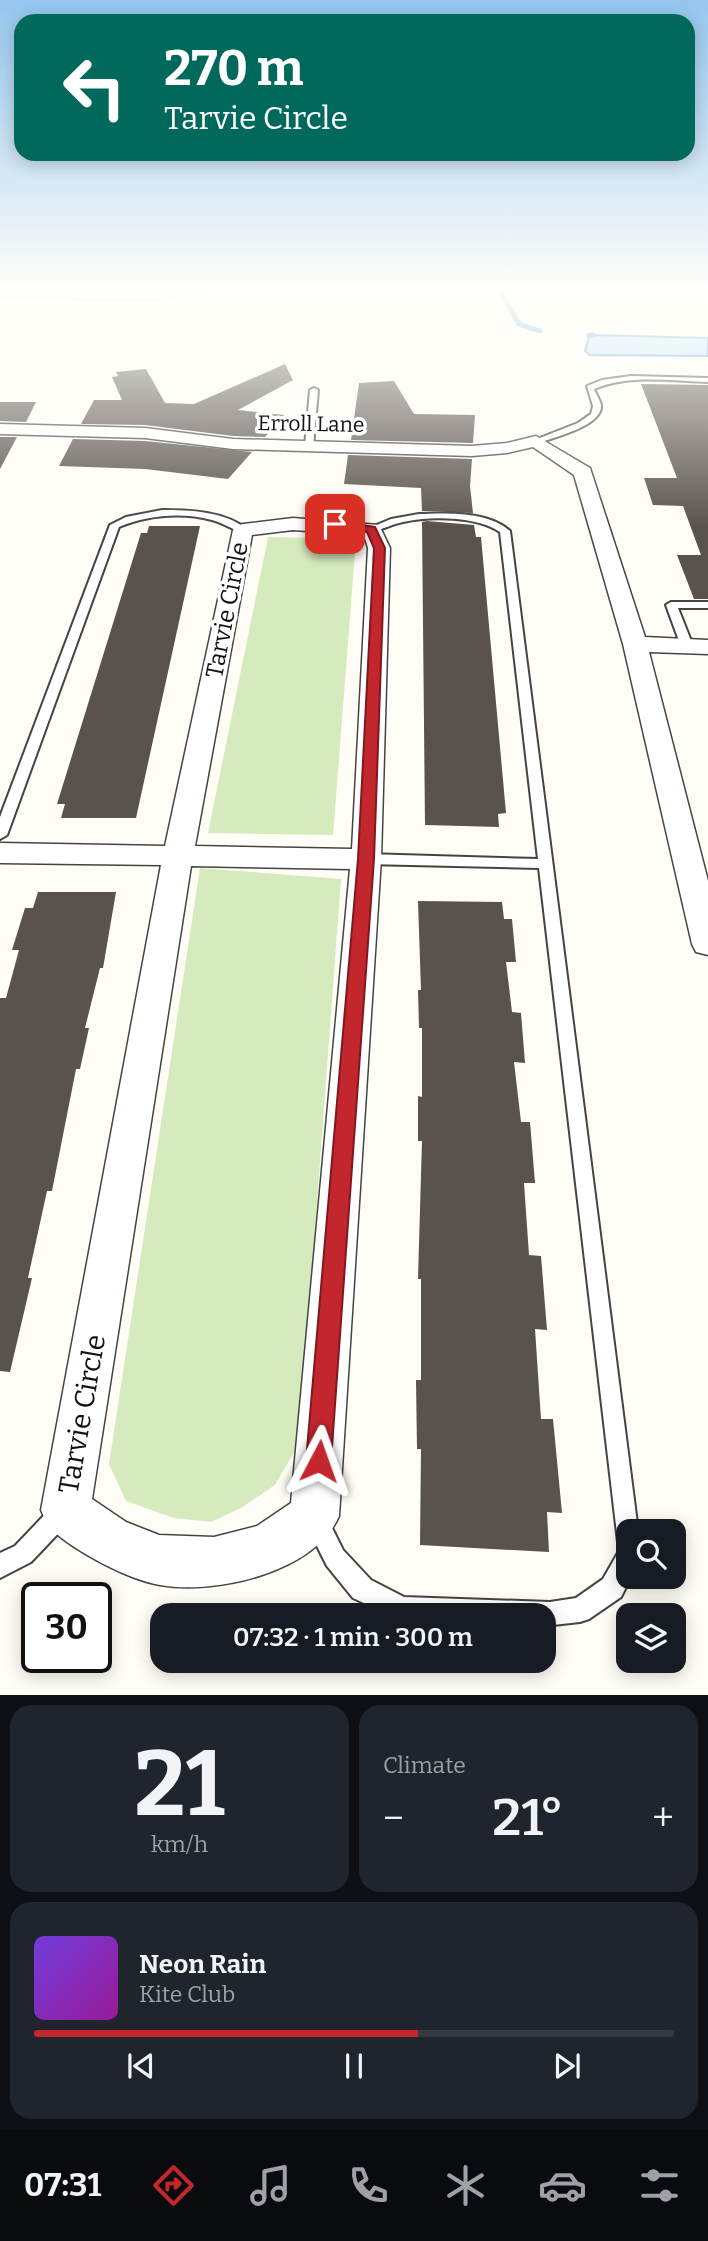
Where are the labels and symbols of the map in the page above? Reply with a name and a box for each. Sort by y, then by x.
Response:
street label: Erroll Lane [257,410,365,438]
pin [305,494,365,554]
street label: Tarvie Circle [200,540,254,680]
street label: Tarvie Circle [52,1332,112,1496]
position arrow [282,1424,356,1498]
speed limit sign: 30 [21,1582,112,1673]

